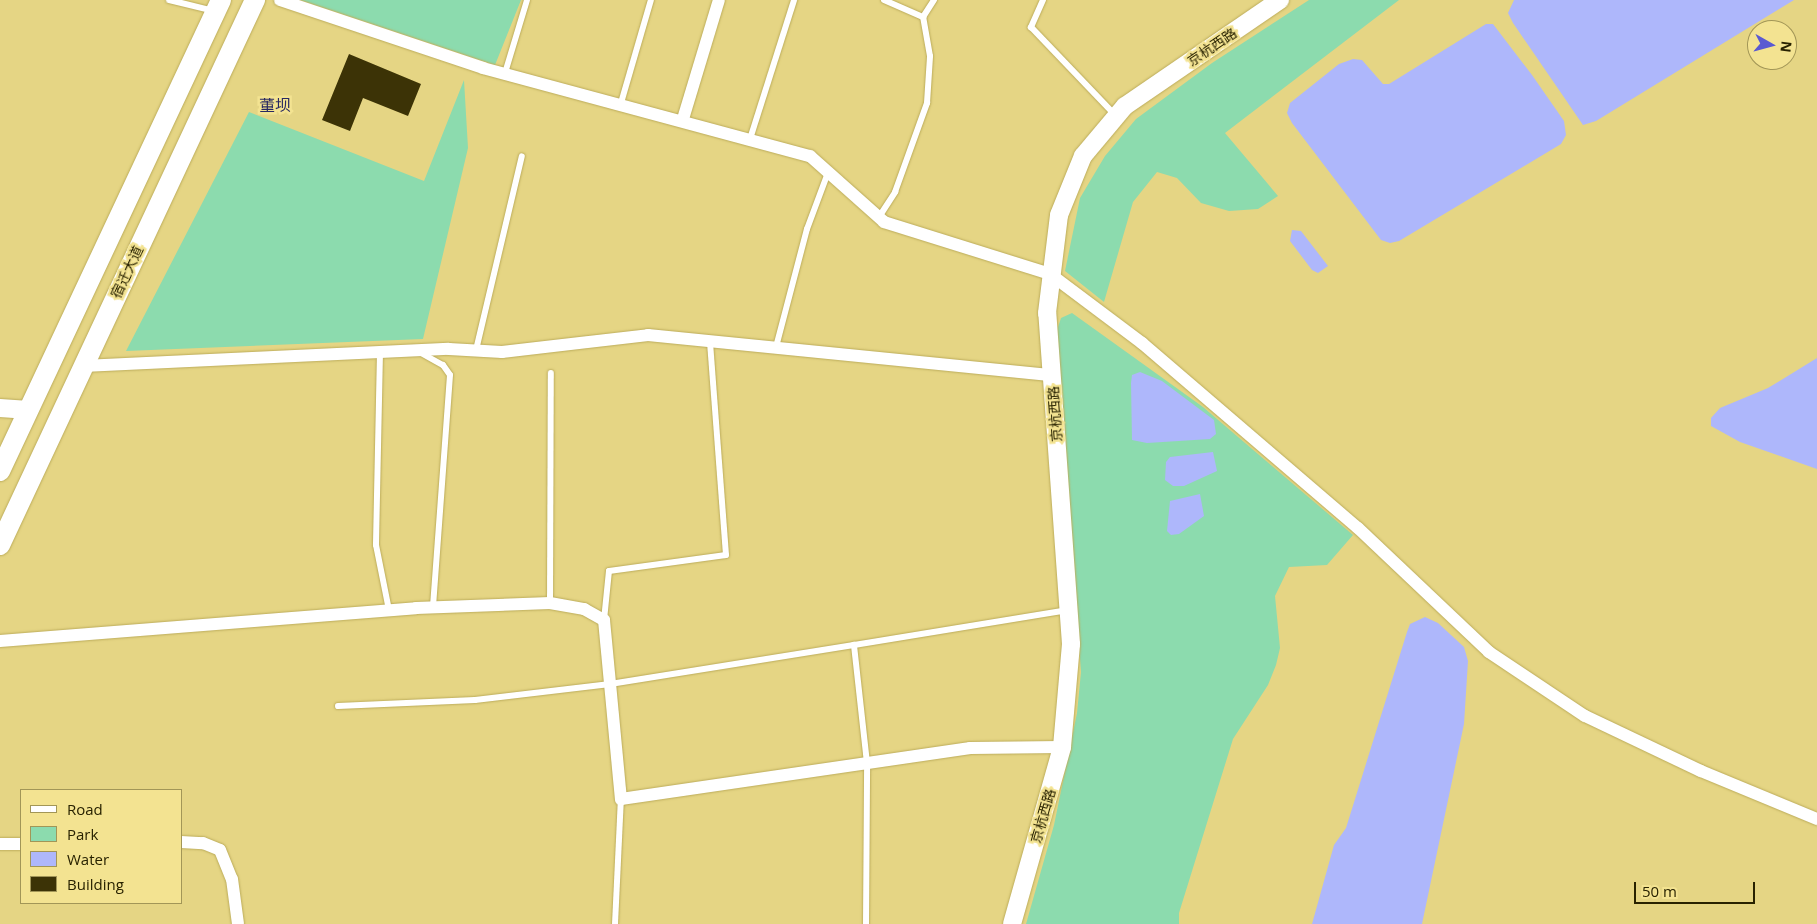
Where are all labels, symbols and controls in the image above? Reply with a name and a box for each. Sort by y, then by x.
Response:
north arrow [1747,20,1797,70]
street label: 京杭西路 [1184,24,1240,70]
text: N [1776,40,1797,54]
district label: 董坝 [259,95,291,115]
street label: 宿迁大道 [108,243,146,301]
street label: 京杭西路 [1045,385,1065,443]
street label: 京杭西路 [1027,787,1059,845]
legend [20,789,182,904]
text: Road [67,799,103,819]
text: Park [67,824,98,844]
text: Water [67,849,109,869]
scale bar [1637,872,1758,904]
text: Building [67,874,124,894]
text: 50 m [1642,881,1677,901]

